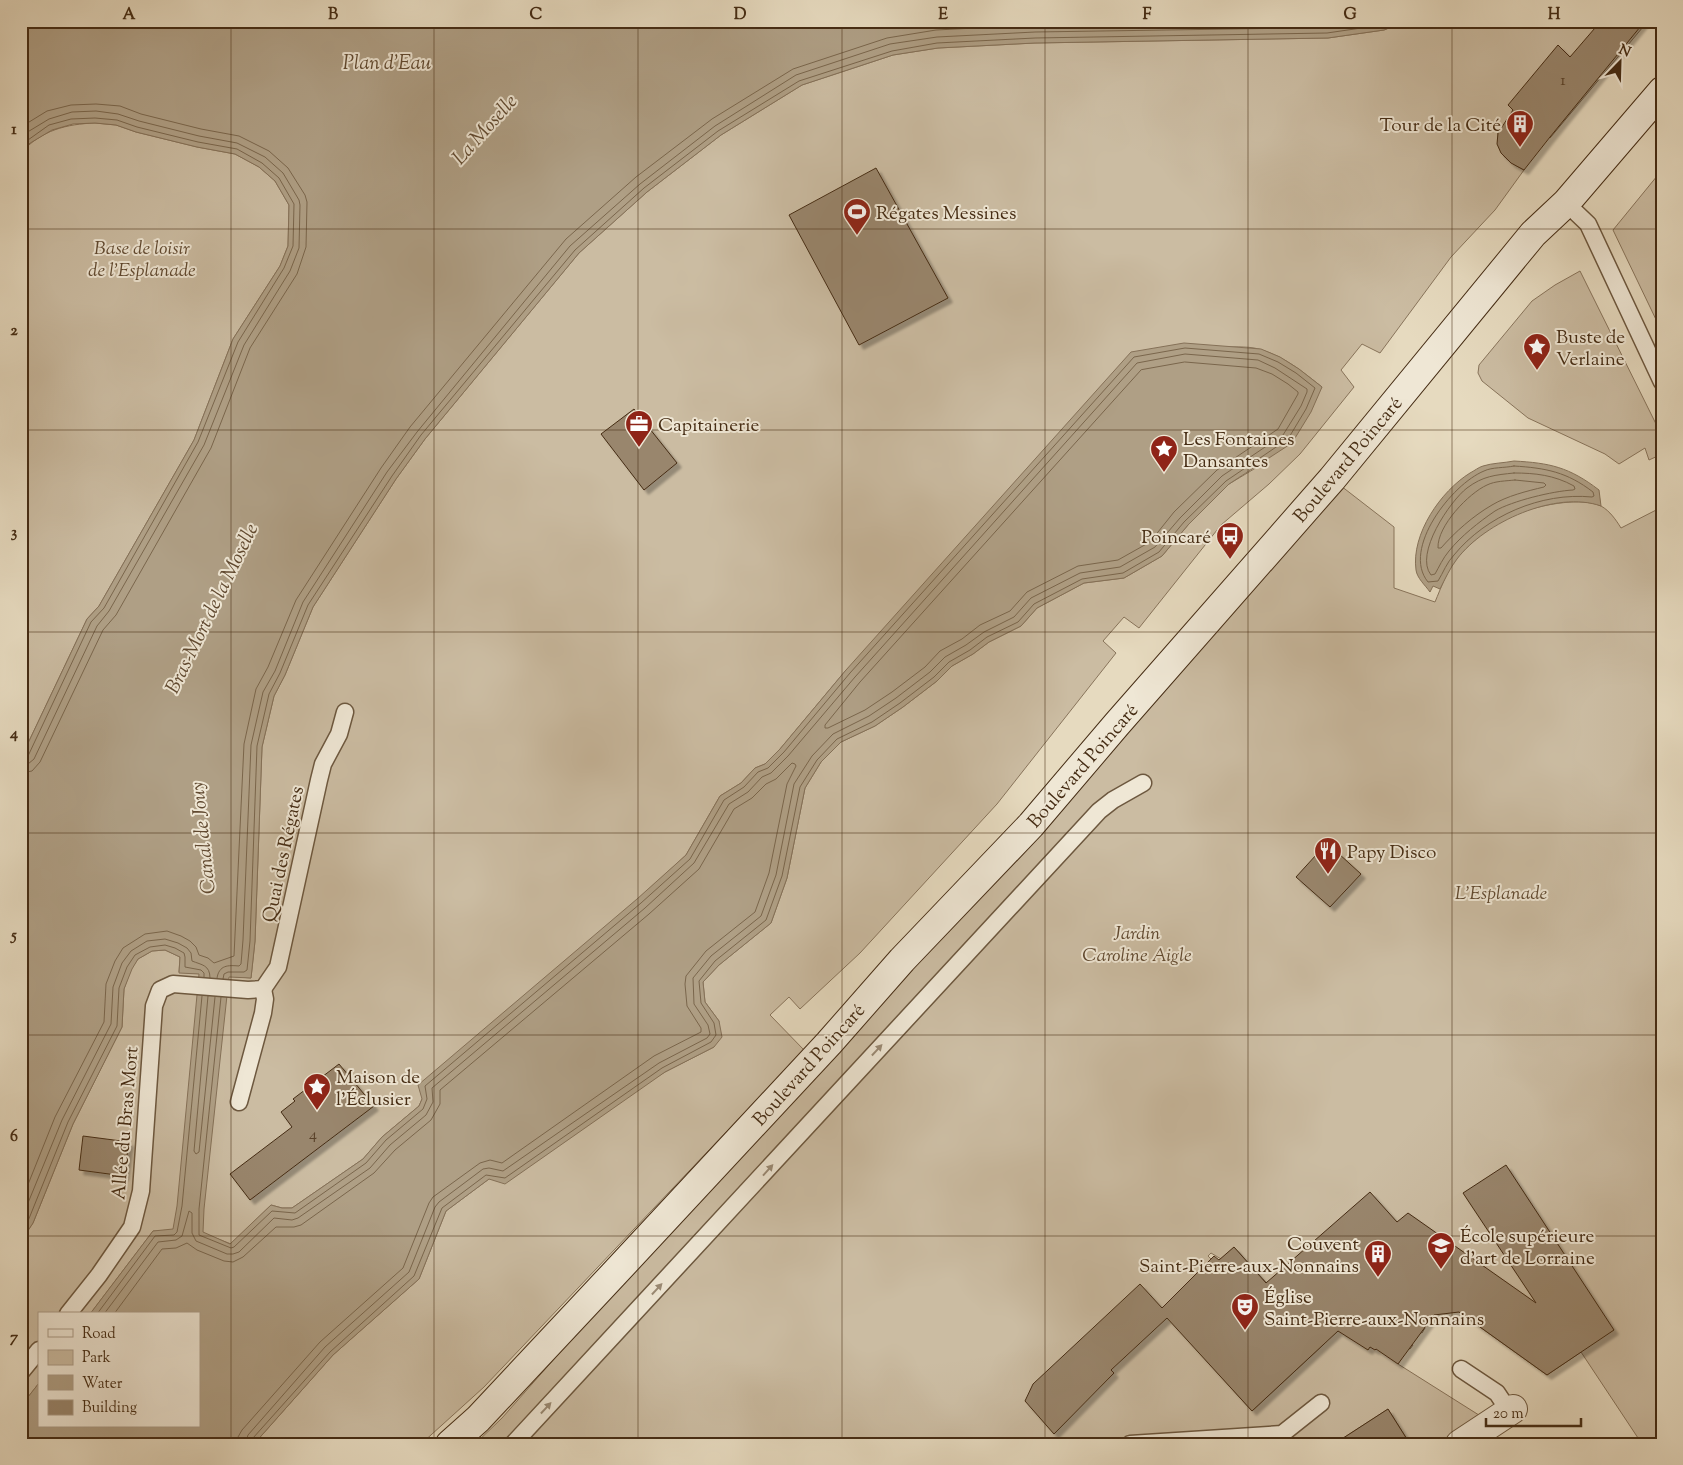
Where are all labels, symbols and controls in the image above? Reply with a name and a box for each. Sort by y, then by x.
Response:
text: A [123,4,136,27]
text: B [328,4,338,27]
text: C [530,4,543,27]
text: D [734,4,747,27]
text: E [938,4,948,27]
text: F [1143,4,1152,27]
text: G [1343,4,1357,27]
text: H [1548,4,1561,27]
north arrow [1596,38,1646,88]
text: N [1615,40,1633,63]
water label: Plan d'Eau [343,50,432,79]
house number: 1 [1560,70,1566,93]
water label: La Moselle [446,89,525,172]
building icon: Tour de la Cité [1505,109,1535,148]
place label: Tour de la Cité [1380,113,1501,140]
text: 1 [11,119,17,142]
sports icon: Régates Messines [842,197,872,236]
place label: Régates Messines [876,201,1016,228]
park label: Base de loisir de l'Esplanade [88,236,196,285]
text: 2 [10,320,18,343]
place label: Buste de Verlaine [1556,325,1625,374]
place icon: Buste de Verlaine [1522,332,1552,371]
street label: Boulevard Poincaré [1288,392,1410,529]
office icon: Capitainerie [624,409,654,448]
place label: Capitainerie [658,413,759,440]
place label: Les Fontaines Dansantes [1183,427,1295,476]
place icon: Les Fontaines Dansantes [1149,434,1179,473]
water label: Bras-Mort de la Moselle [159,519,267,699]
bus stop icon: Poincaré [1215,521,1245,560]
text: 3 [11,522,18,545]
place label: Poincaré [1141,525,1211,552]
street label: Boulevard Poincaré [1022,698,1146,835]
text: 4 [9,723,18,746]
water label: Canal de Jouy [184,780,225,895]
street label: Quai des Régates [257,784,312,925]
restaurant icon: Papy Disco [1313,836,1343,875]
place label: Papy Disco [1347,840,1436,867]
park label: L'Esplanade [1455,881,1548,908]
park label: Jardin Caroline Aigle [1082,921,1192,970]
text: 5 [9,925,17,948]
street label: Boulevard Poincaré [747,998,873,1133]
one-way arrow [871,1044,883,1056]
street label: Allée du Bras Mort [106,1045,147,1201]
place label: Maison de l'Éclusier [336,1065,420,1114]
place icon: Maison de l'Éclusier [302,1072,332,1111]
house number: 4 [309,1124,317,1147]
text: 6 [10,1126,18,1149]
one-way arrow [762,1165,774,1177]
place label: École supérieure d'art de Lorraine [1460,1224,1595,1273]
school or university icon: École supérieure d'art de Lorraine [1426,1231,1456,1270]
place label: Couvent Saint-Pierre-aux-Nonnains [1139,1232,1359,1281]
building icon: Couvent Saint-Pierre-aux-Nonnains [1363,1239,1393,1278]
one-way arrow [651,1283,663,1295]
place label: Église Saint-Pierre-aux-Nonnains [1264,1285,1484,1334]
theatre icon: Église Saint-Pierre-aux-Nonnains [1230,1292,1260,1331]
legend [38,1312,200,1428]
text: Road [82,1324,116,1345]
text: 7 [10,1327,19,1350]
text: Park [82,1348,111,1369]
text: Water [82,1374,123,1395]
scale bar [1486,1395,1580,1427]
text: Building [82,1398,137,1419]
one-way arrow [540,1402,552,1414]
text: 20 m [1493,1404,1524,1425]

